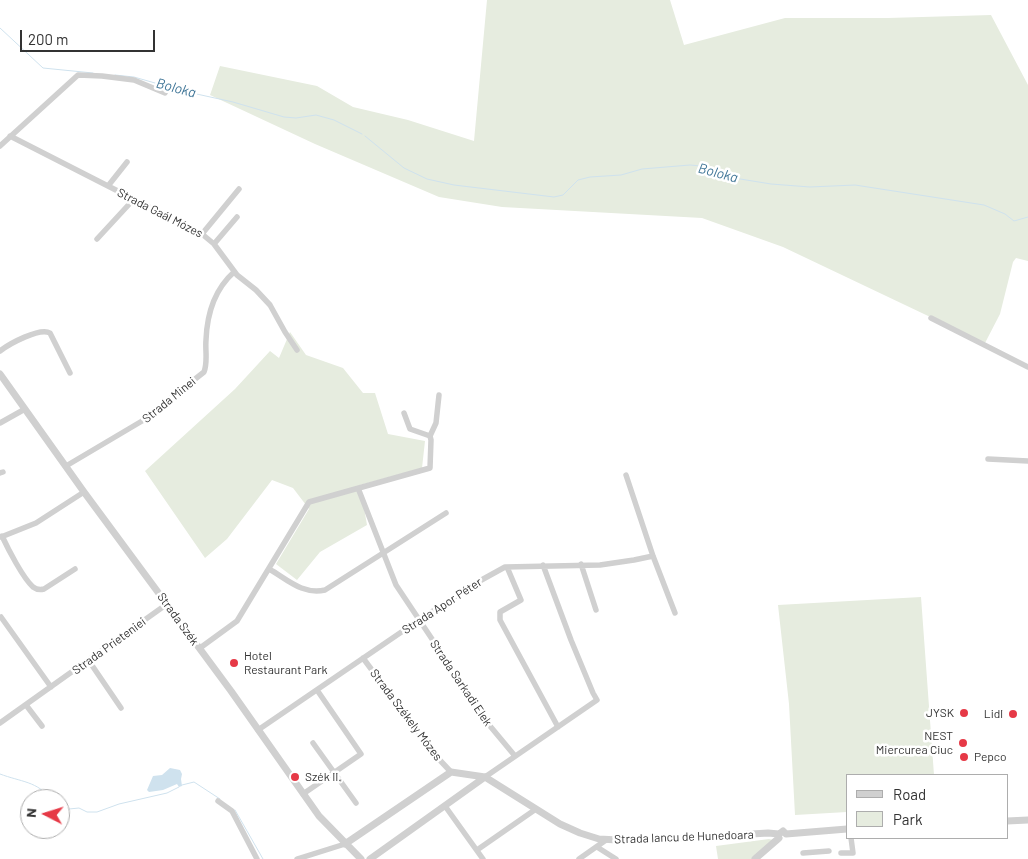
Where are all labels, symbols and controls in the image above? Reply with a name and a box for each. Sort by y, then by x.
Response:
scale bar [22,20,158,52]
text: 200 m [28,30,68,48]
water label: Boloka [154,75,198,101]
water label: Boloka [696,160,740,186]
street label: Strada Gaál Mózes [115,185,205,241]
street label: Strada Minei [139,374,199,426]
street label: Strada Apor Péter [399,575,485,637]
street label: Strada Szék [154,590,202,648]
street label: Strada Prieteniei [69,615,149,677]
street label: Strada Sarkadi Elek [427,637,495,729]
place label: Hotel Restaurant Park [244,649,328,677]
marker: Hotel Restaurant Park [228,657,240,669]
street label: Strada Székely Mózes [367,666,445,764]
place label: JYSK [926,706,954,720]
marker: JYSK [958,707,970,719]
place label: Lidl [984,707,1003,721]
marker: Lidl [1007,708,1019,720]
place label: NEST Miercurea Ciuc [876,729,953,757]
marker: NEST Miercurea Ciuc [957,737,969,749]
place label: Pepco [974,750,1007,764]
marker: Pepco [958,751,970,763]
place label: Szék II. [305,770,342,784]
marker: Szék II. [289,771,301,783]
legend [846,774,1008,839]
text: Road [893,785,926,803]
north arrow [20,789,70,839]
text: N [22,807,39,818]
text: Park [893,810,922,828]
street label: Strada Iancu de Hunedoara [614,827,754,847]

